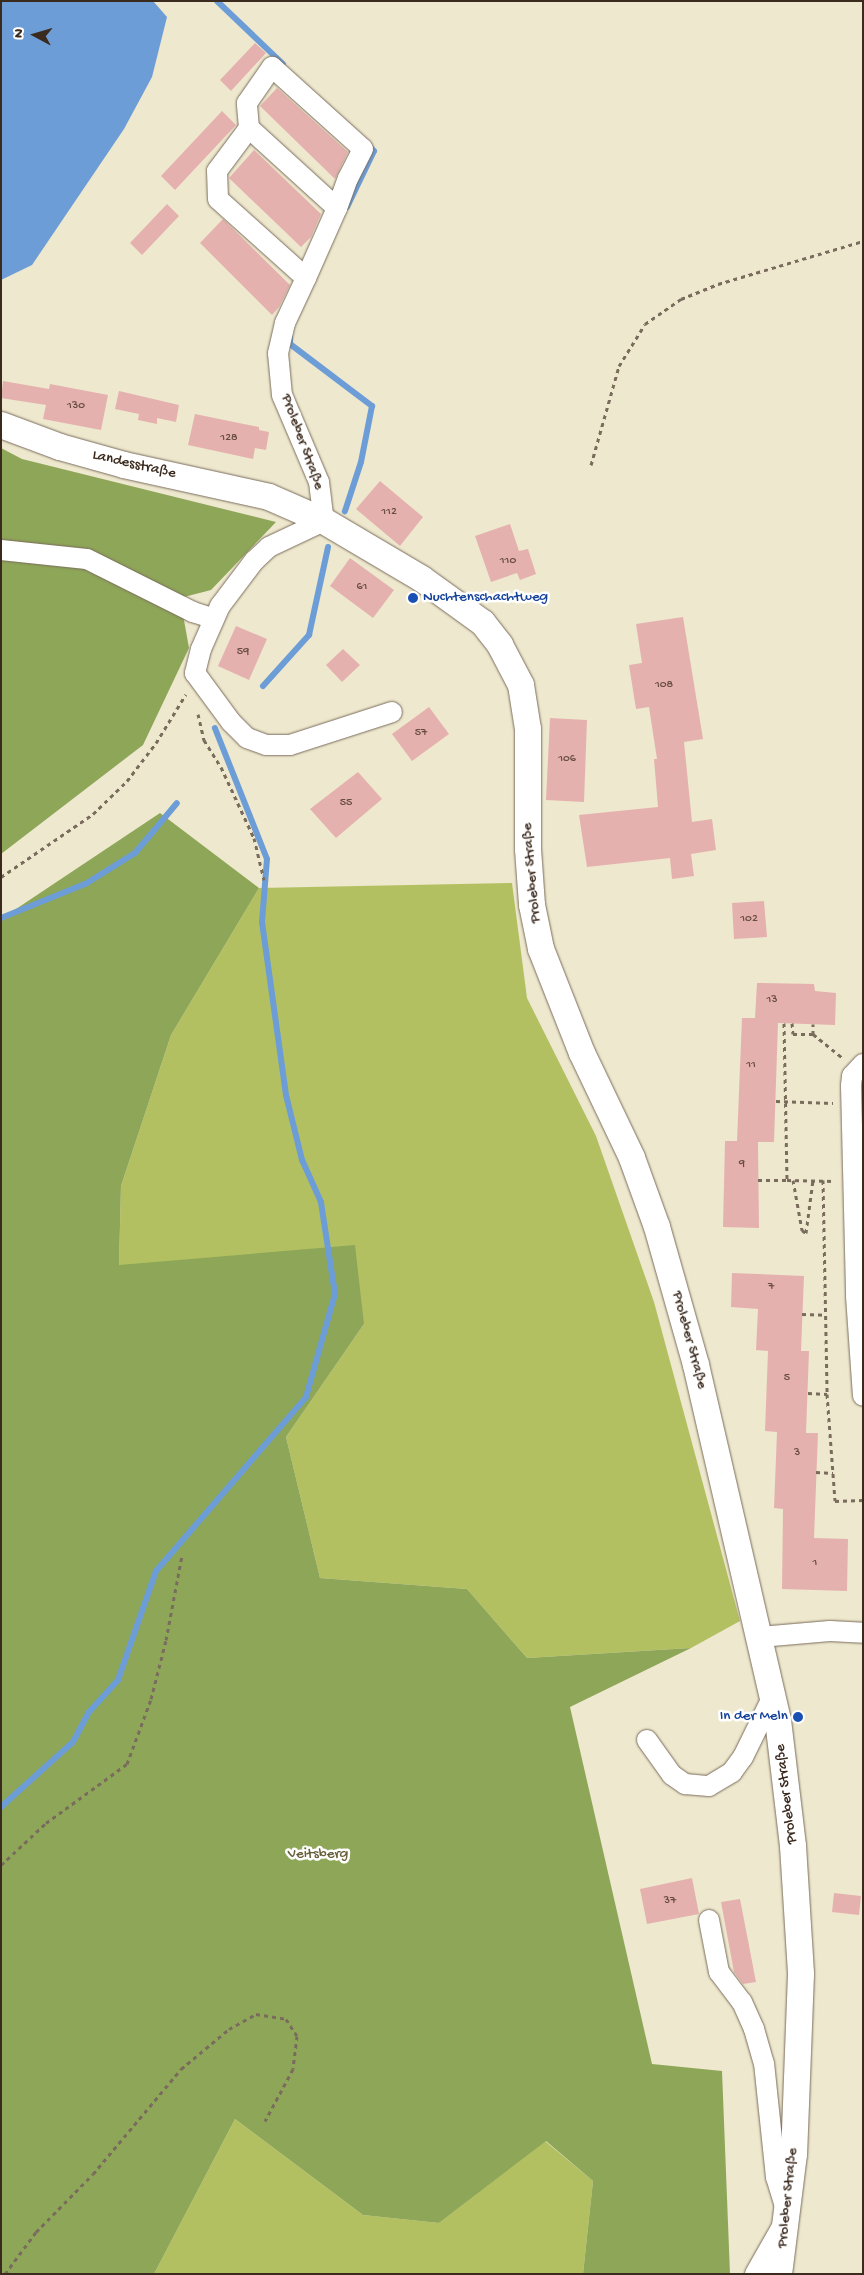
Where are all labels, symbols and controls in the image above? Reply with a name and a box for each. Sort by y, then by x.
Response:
north arrow [10,10,60,60]
text: N [11,28,29,39]
street label: Proleber Straße [276,392,328,492]
house number: 130 [67,400,85,414]
house number: 128 [220,432,238,446]
street label: Landesstraße [90,447,178,483]
house number: 112 [381,506,397,520]
house number: 110 [500,555,516,569]
house number: 61 [357,581,367,595]
place label: Nuchtenschachtweg [423,589,548,607]
marker: Nuchtenschachtweg [407,592,419,604]
house number: 59 [237,646,249,660]
house number: 108 [655,679,673,693]
house number: 57 [415,727,427,741]
house number: 106 [558,753,576,767]
house number: 55 [340,797,352,811]
street label: Proleber Straße [519,822,545,924]
house number: 102 [740,913,758,927]
house number: 13 [766,994,778,1008]
house number: 11 [746,1059,756,1073]
house number: 9 [739,1158,745,1172]
house number: 7 [768,1281,774,1295]
street label: Proleber Straße [667,1289,711,1391]
house number: 5 [784,1372,790,1386]
house number: 3 [794,1447,800,1461]
house number: 1 [813,1557,817,1571]
place label: In der Meln [720,1708,788,1726]
marker: In der Meln [792,1711,804,1723]
street label: Proleber Straße [772,1743,802,1845]
park label: Veitsberg [288,1846,348,1864]
house number: 37 [664,1895,676,1909]
street label: Proleber Straße [774,2147,802,2249]

